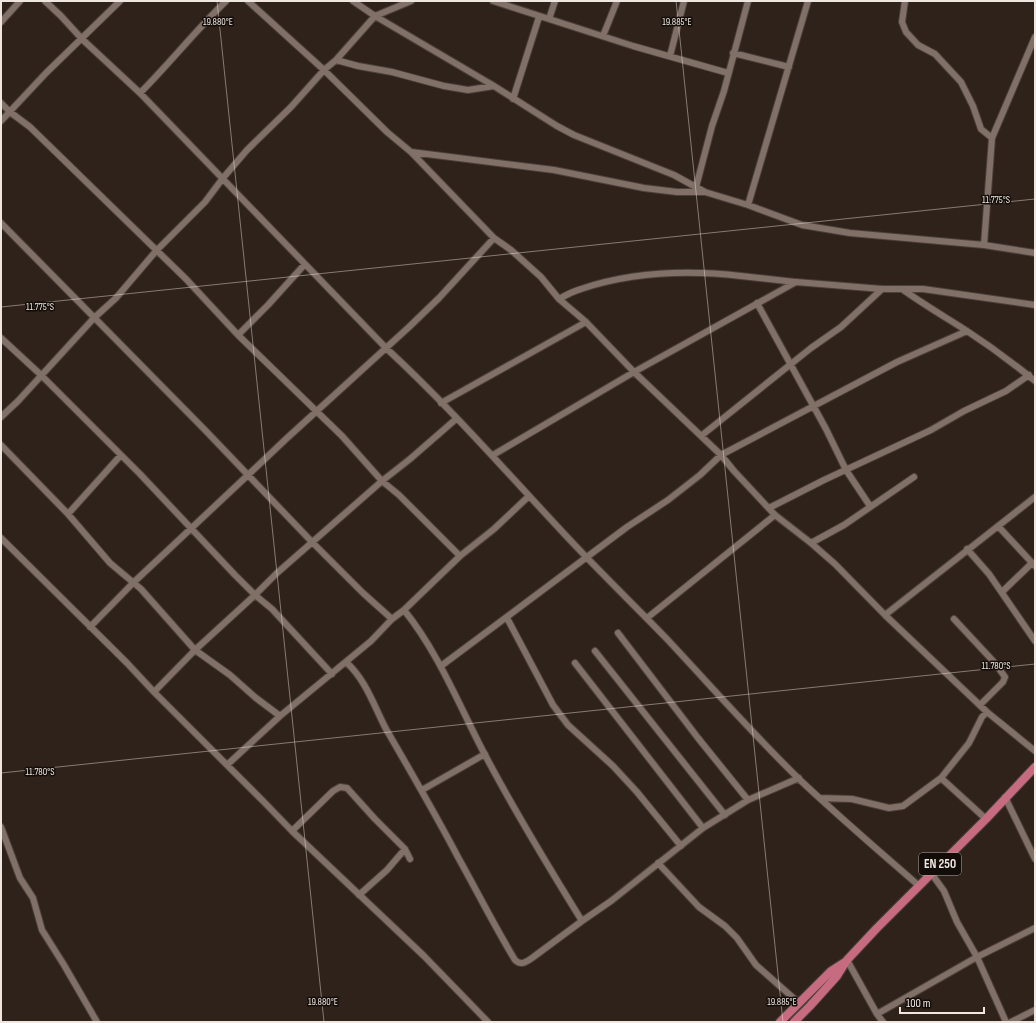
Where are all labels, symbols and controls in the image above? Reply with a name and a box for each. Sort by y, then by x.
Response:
text: 19.880°E [203,16,233,28]
text: 19.885°E [662,16,692,28]
text: 11.775°S [982,194,1010,206]
text: 11.775°S [26,301,54,313]
text: 11.780°S [982,660,1010,672]
text: 11.780°S [26,766,54,778]
road number: EN 250 [919,853,961,875]
scale bar [900,989,984,1015]
text: 19.880°E [308,996,338,1008]
text: 19.885°E [767,996,797,1008]
text: 100 m [906,996,931,1011]

